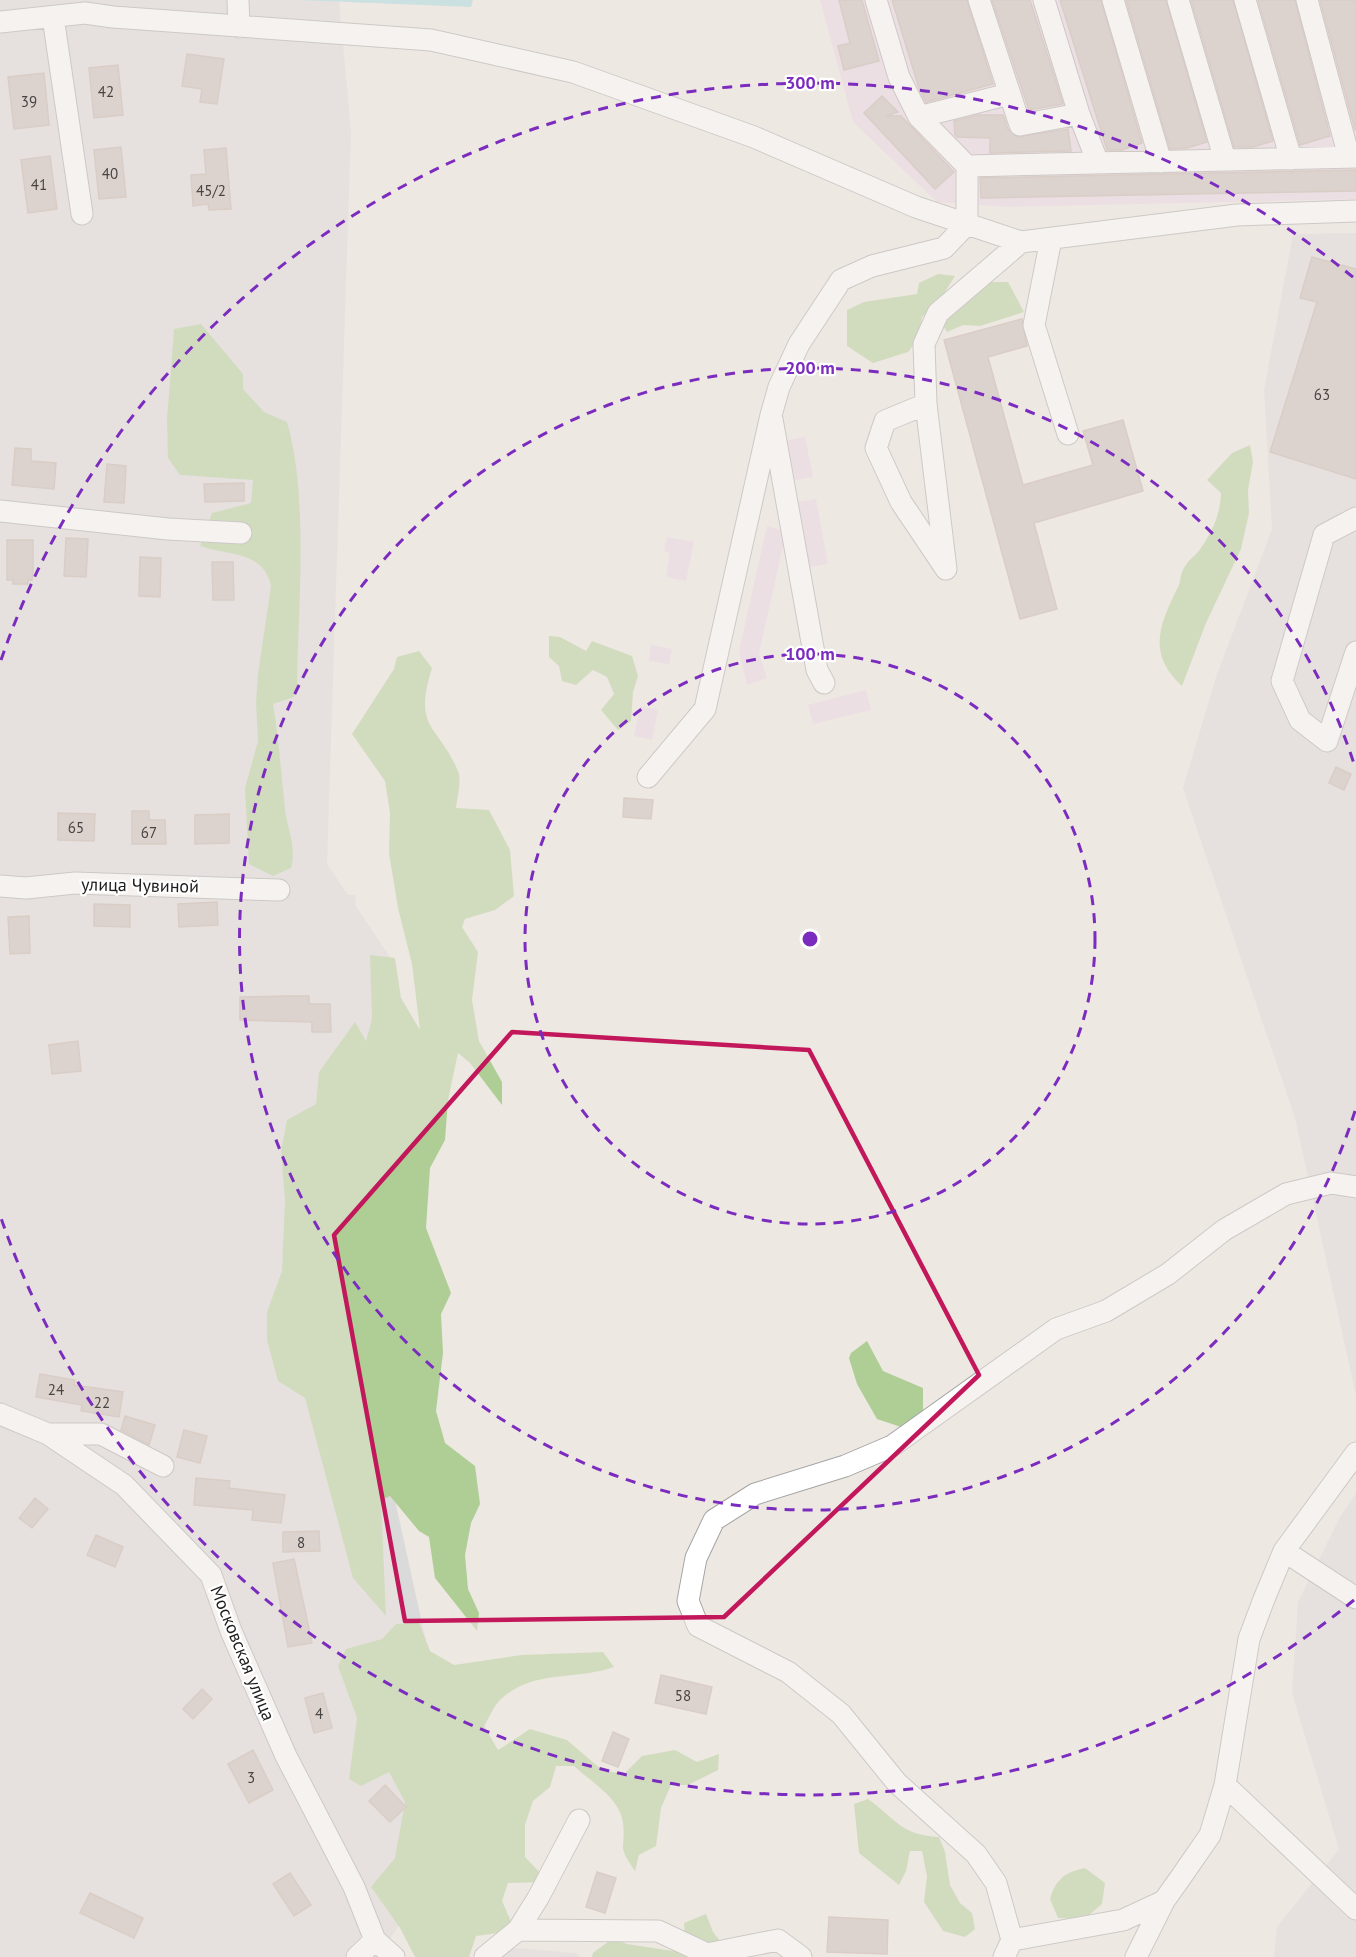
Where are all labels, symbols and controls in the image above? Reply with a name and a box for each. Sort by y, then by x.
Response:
text: 300 m [785,71,835,94]
house number: 42 [98,82,114,101]
house number: 39 [21,92,37,111]
house number: 40 [102,164,118,183]
house number: 41 [31,175,47,194]
house number: 45/2 [196,181,226,200]
text: 200 m [785,356,835,379]
house number: 63 [1314,385,1330,404]
text: 100 m [785,642,835,665]
house number: 65 [68,818,84,837]
house number: 67 [141,823,157,842]
street label: улица Чувиной [81,872,199,898]
centre of rings [800,929,820,949]
house number: 24 [48,1380,64,1399]
house number: 22 [94,1393,110,1412]
house number: 8 [297,1533,305,1552]
street label: Московская улица [205,1582,281,1724]
house number: 58 [675,1686,691,1705]
house number: 4 [315,1704,323,1723]
house number: 3 [247,1768,255,1787]

